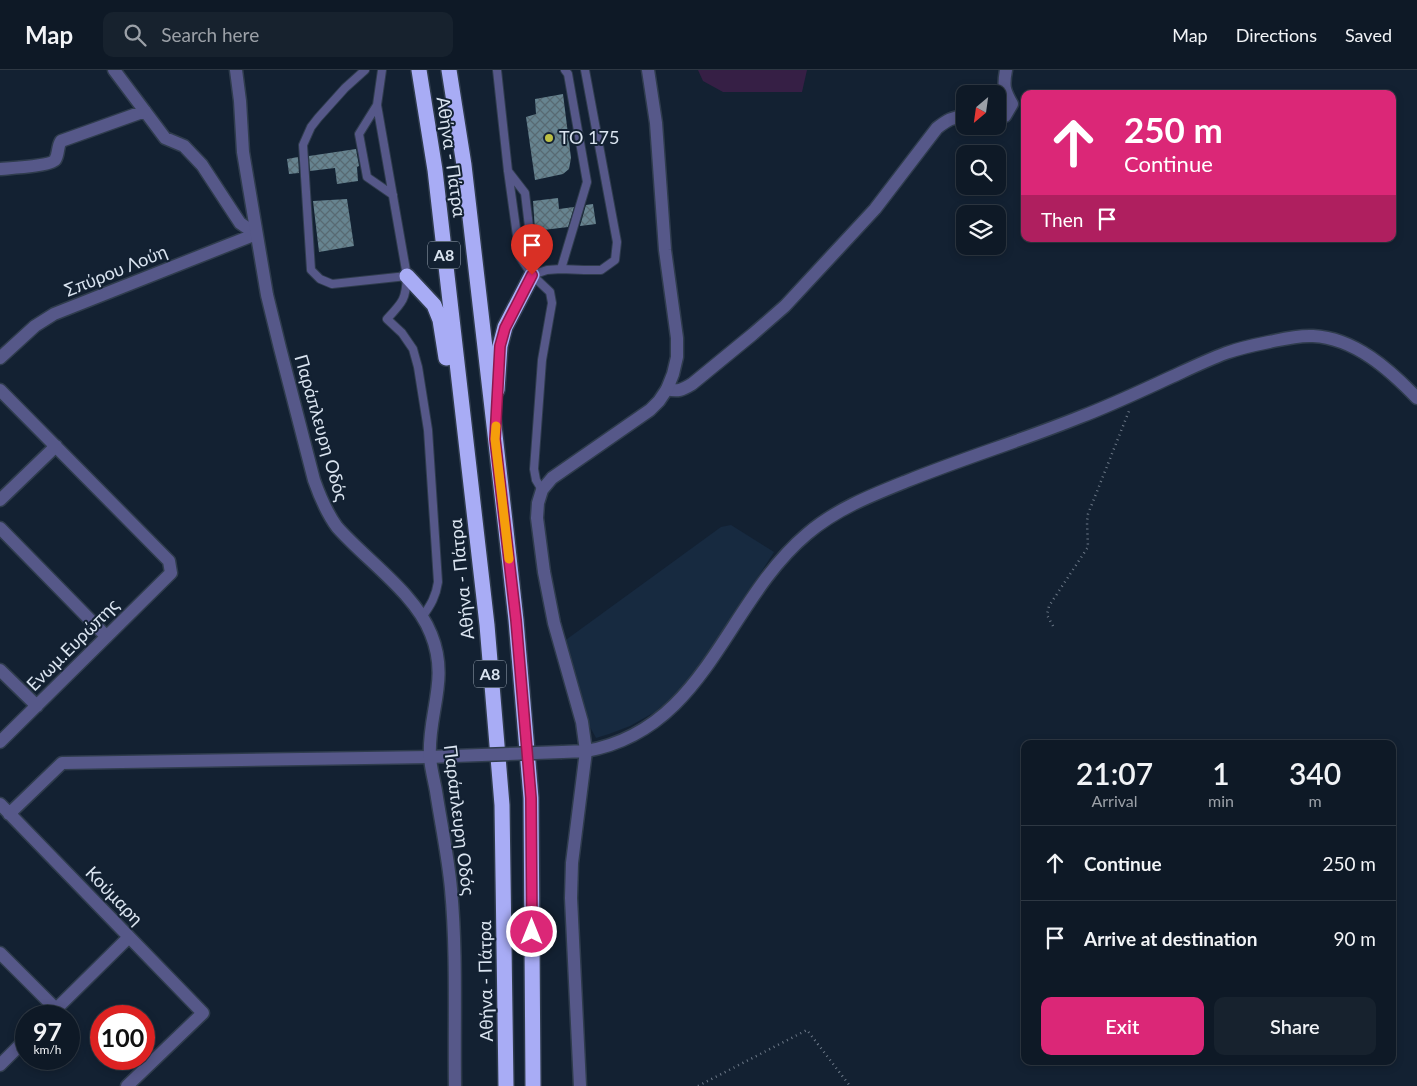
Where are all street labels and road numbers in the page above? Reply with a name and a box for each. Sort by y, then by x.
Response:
street label: Αθήνα - Πάτρα [433,95,471,219]
street label: Σπύρου Λούη [61,240,170,301]
road number: Α8 [428,242,460,268]
street label: Παράπλευρη Οδός [290,352,354,504]
street label: Αθήνα - Πάτρα [444,517,478,641]
street label: Ενωμ.Ευρώπης [22,593,124,695]
road number: Α8 [474,660,506,688]
street label: Παράπλευρη Οδός [440,743,480,897]
street label: Κούμαρη [81,861,148,929]
street label: Αθήνα - Πάτρα [473,920,497,1042]

